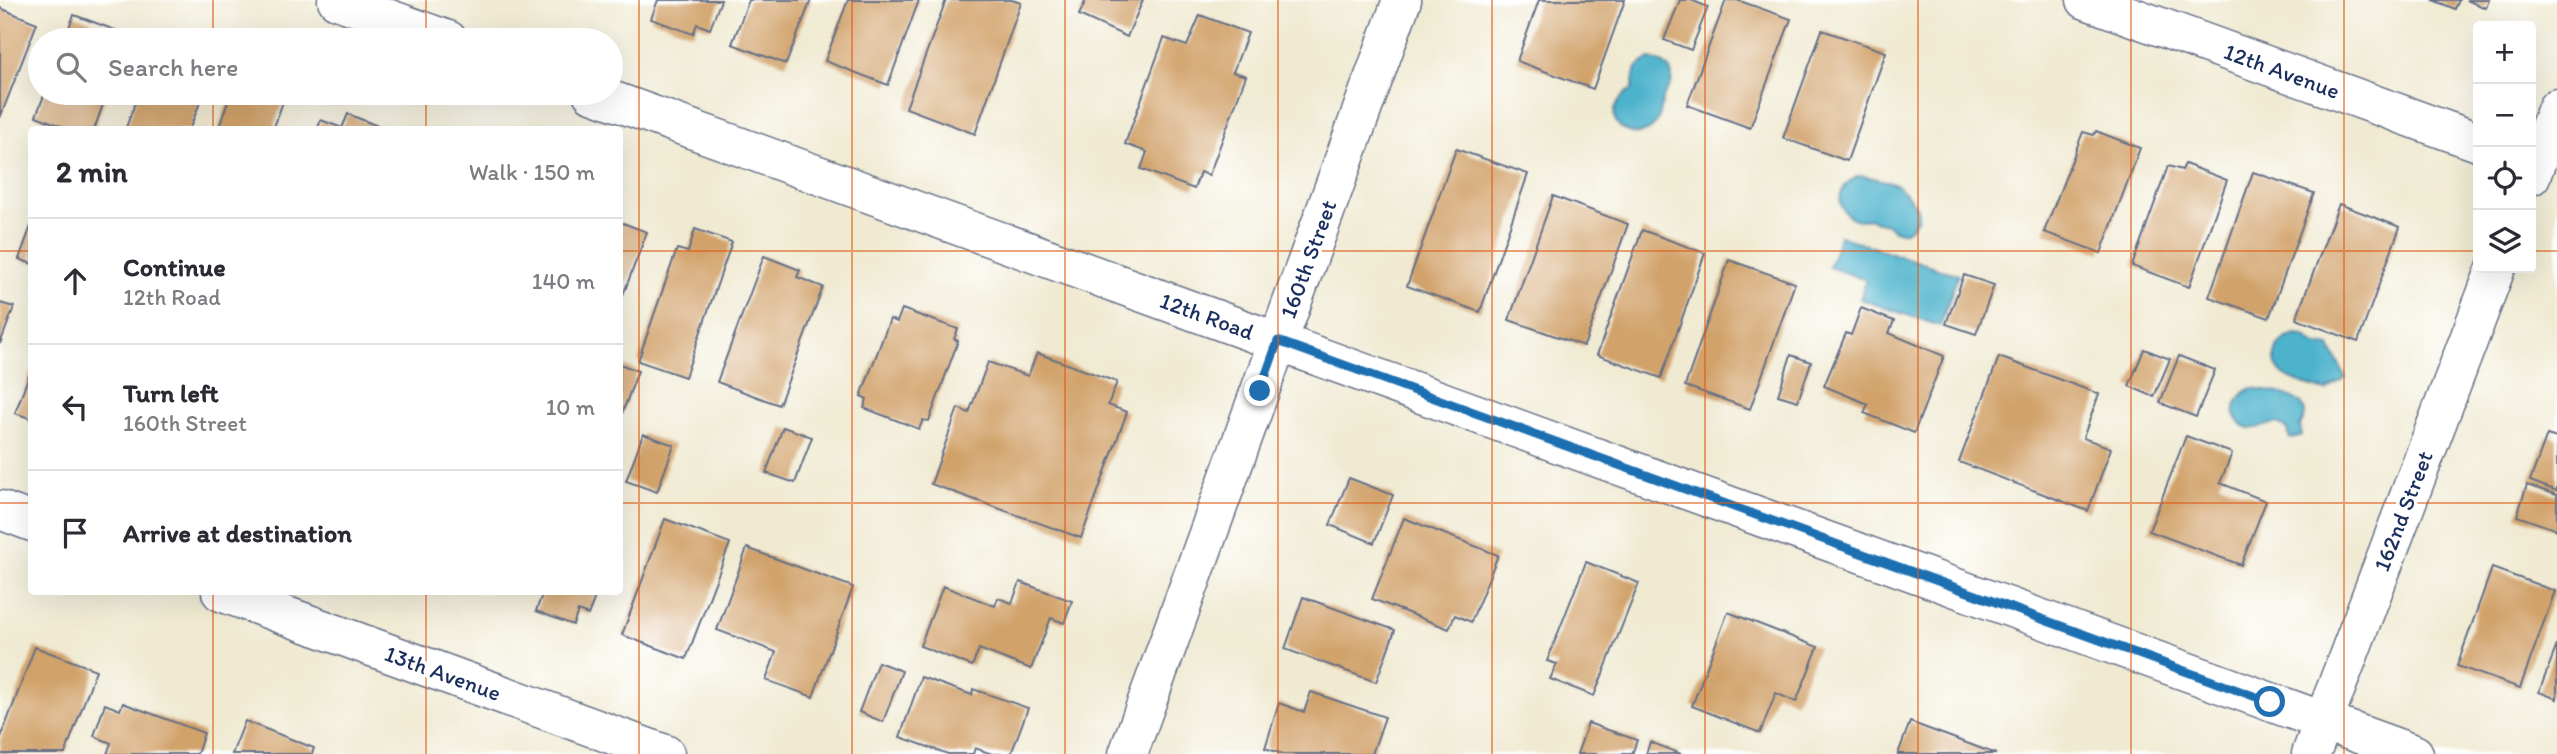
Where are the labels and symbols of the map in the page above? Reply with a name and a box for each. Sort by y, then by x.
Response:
street label: 12th Avenue [2220,37,2344,105]
street label: 160th Street [1274,196,1342,322]
street label: 12th Road [1156,286,1258,346]
route end [1244,375,1275,406]
street label: 162nd Street [2367,447,2439,575]
street label: 13th Avenue [381,639,505,707]
route start [2254,686,2285,717]

